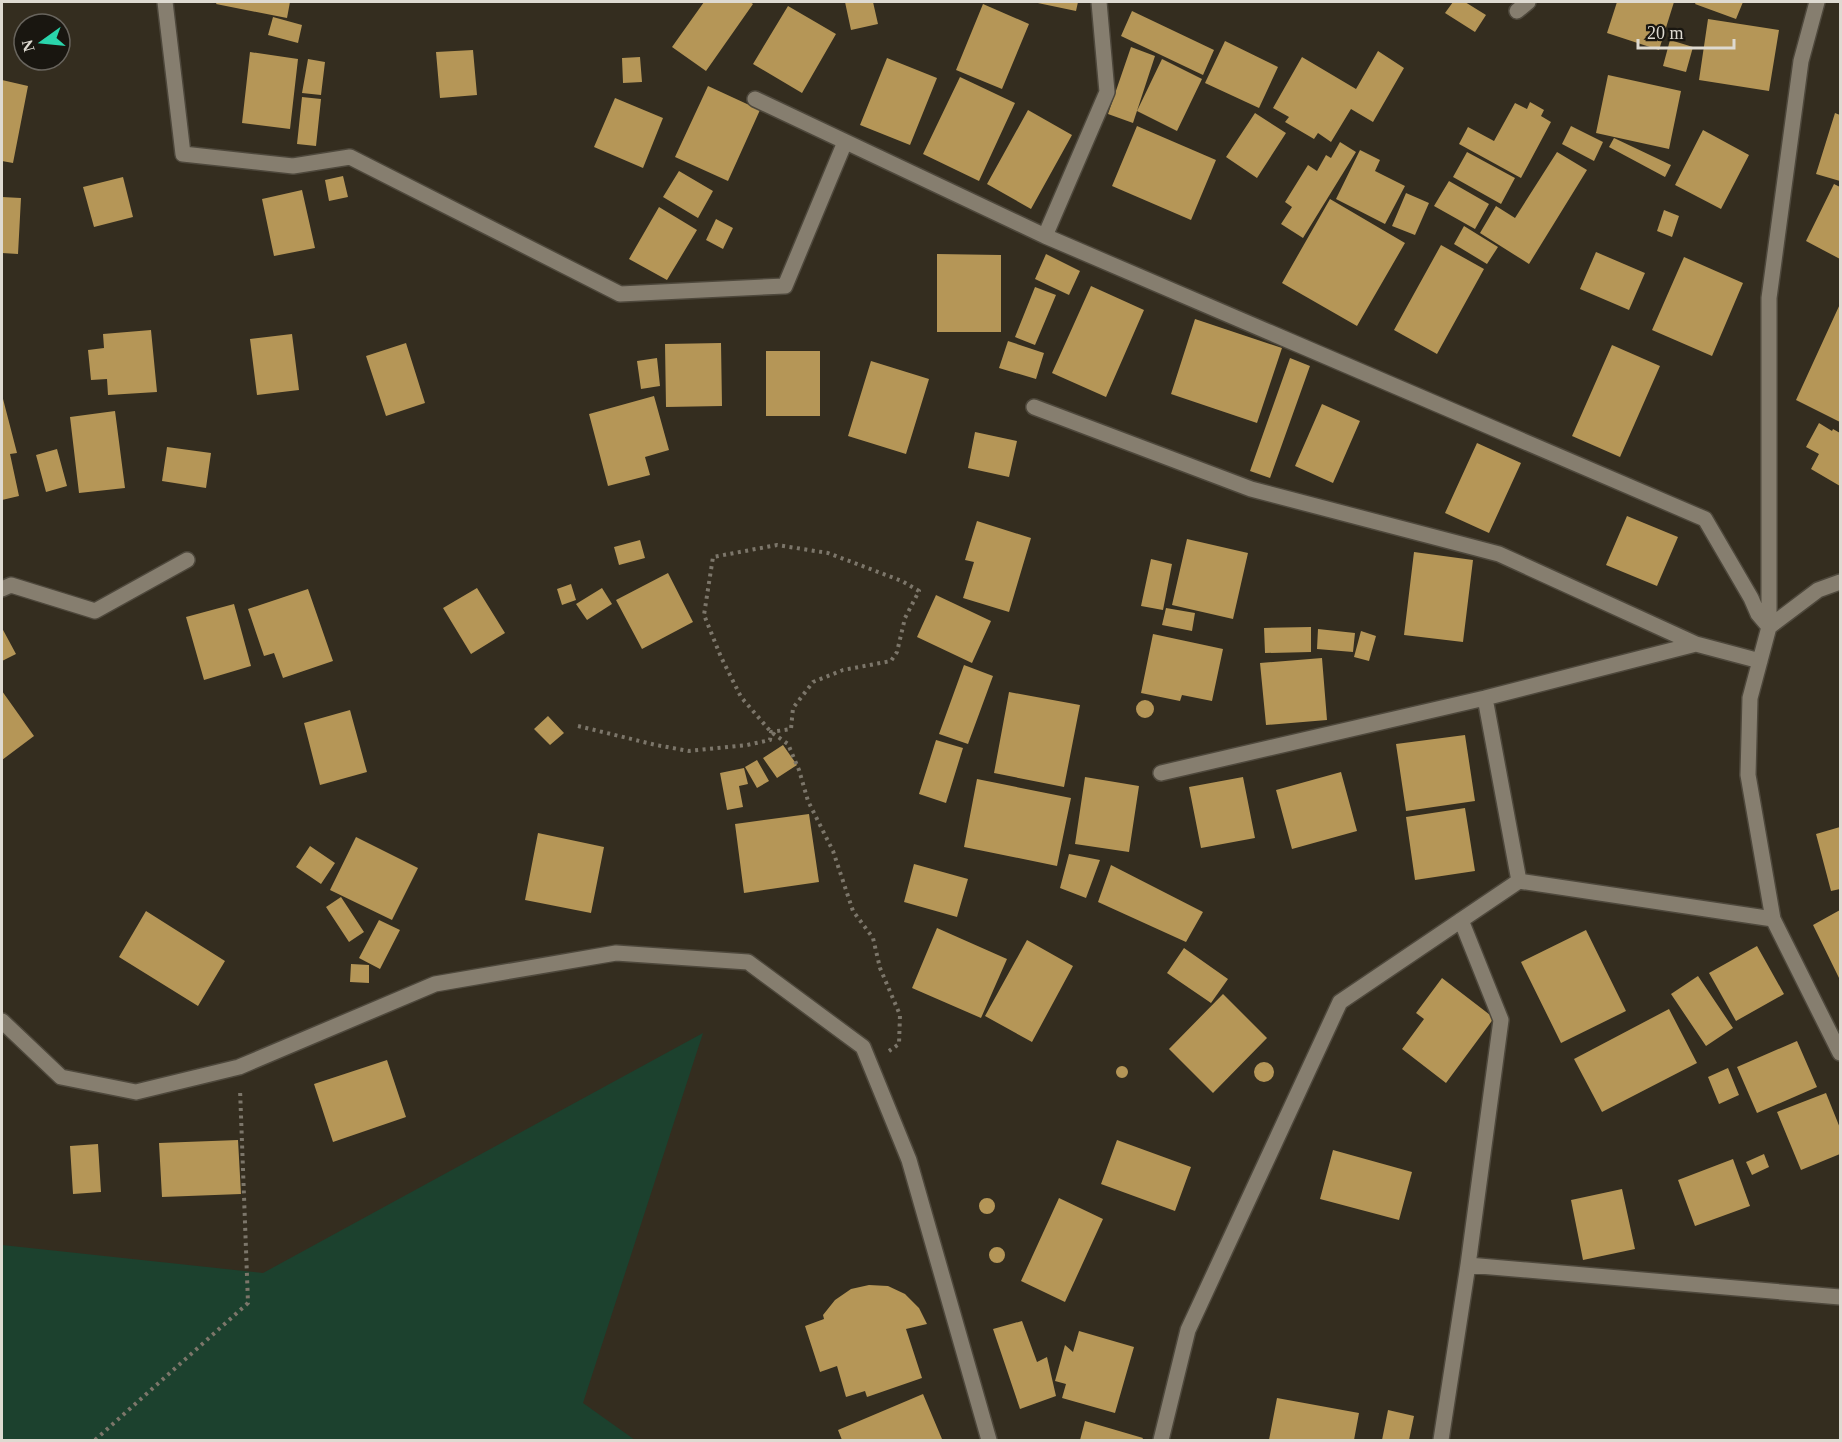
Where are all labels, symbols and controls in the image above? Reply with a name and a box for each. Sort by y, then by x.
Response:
north arrow [12,12,72,72]
scale bar [1638,12,1734,50]
text: 20 m [1647,23,1684,43]
text: N [18,38,38,54]

